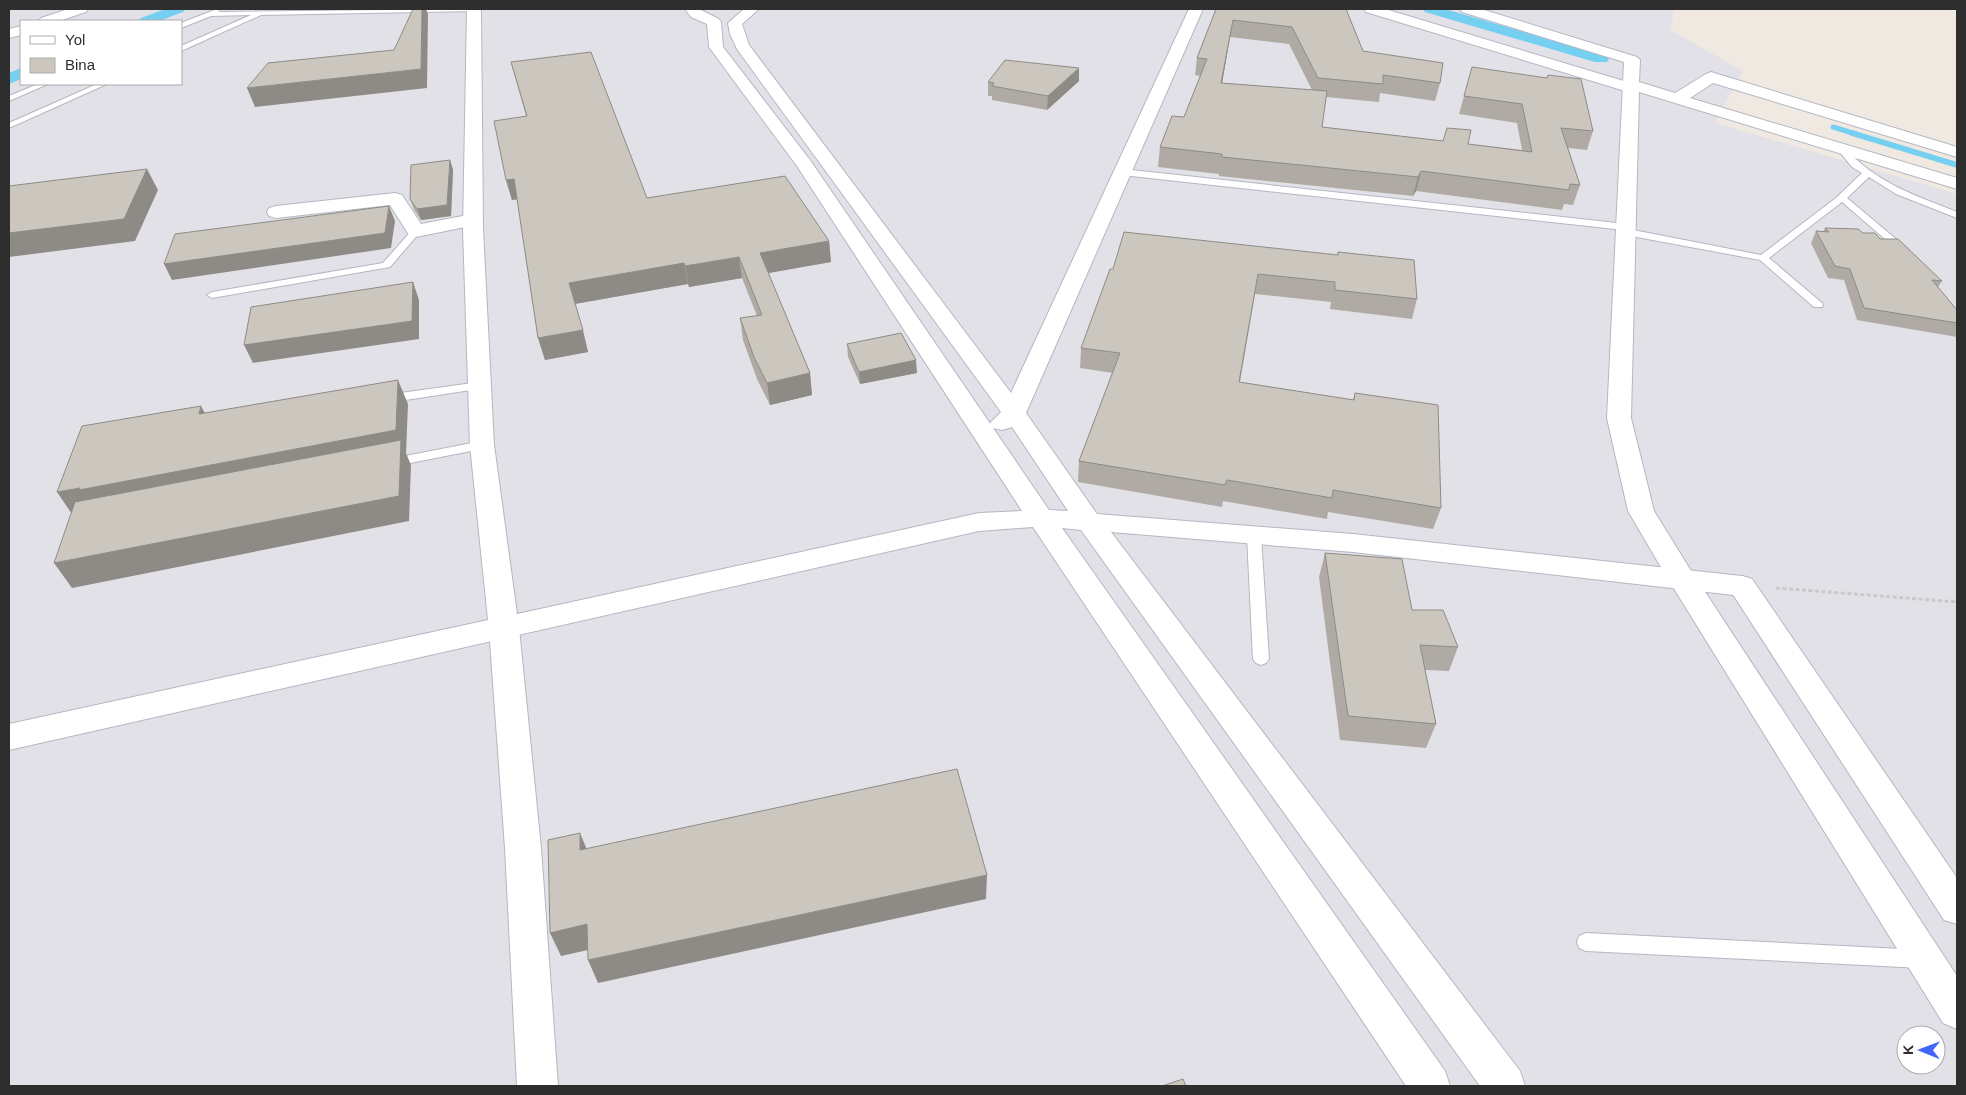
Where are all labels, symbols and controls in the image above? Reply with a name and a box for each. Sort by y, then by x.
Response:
legend [20,20,182,85]
text: Yol [65,31,85,48]
text: Bina [65,56,96,73]
north arrow [1896,1025,1946,1075]
text: K [1900,1045,1916,1055]

